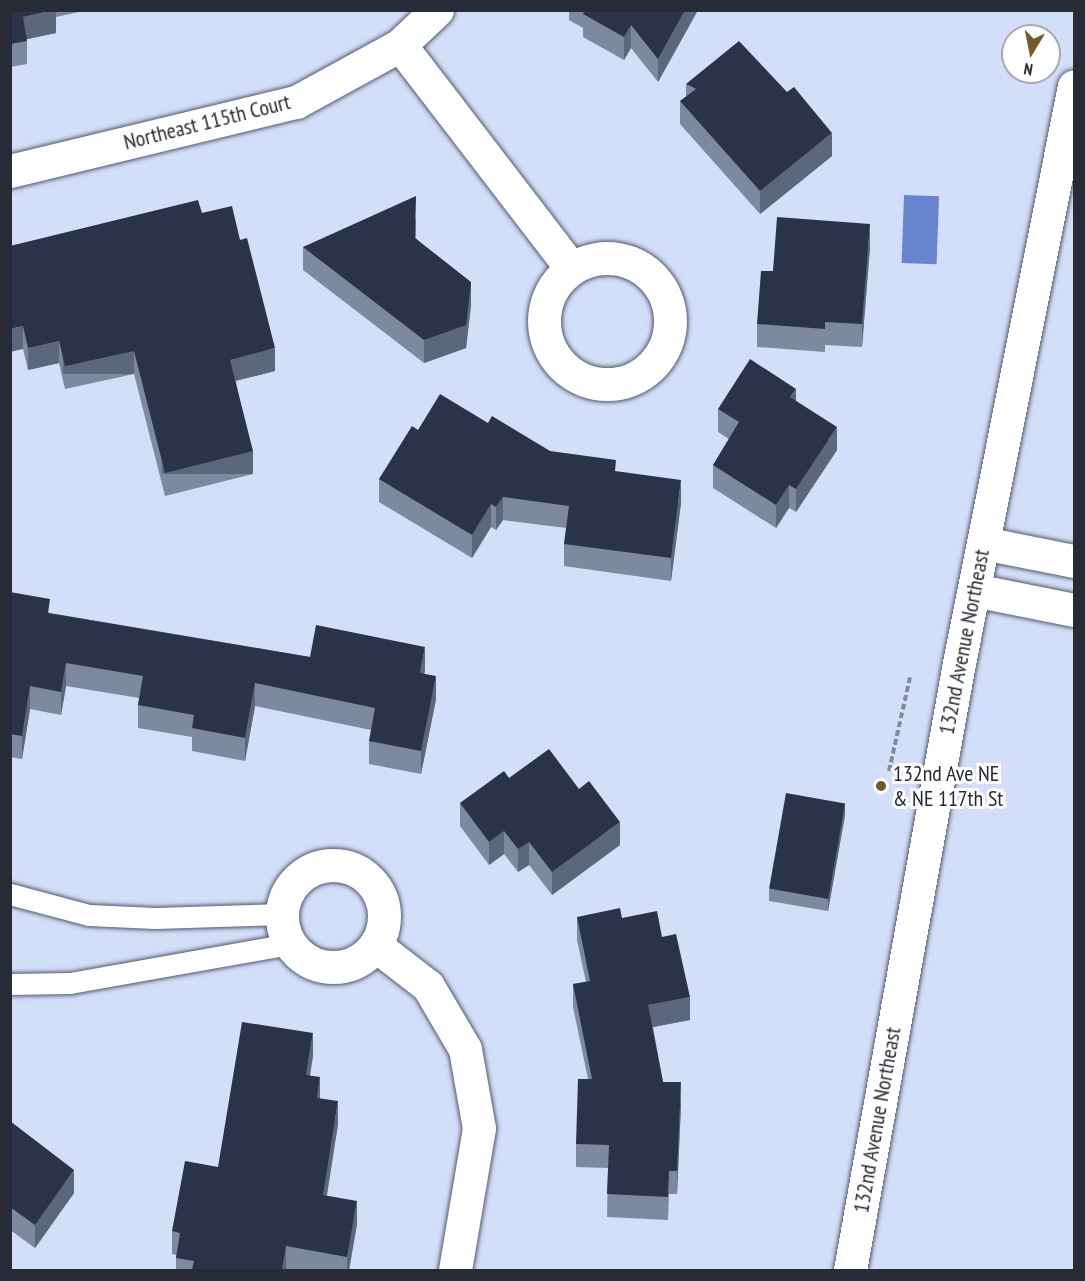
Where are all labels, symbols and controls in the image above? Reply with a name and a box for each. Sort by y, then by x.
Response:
north arrow [1001,24,1061,84]
text: N [1022,59,1034,80]
street label: Northeast 115th Court [121,89,293,155]
street label: 132nd Avenue Northeast [933,547,995,737]
place label: 132nd Ave NE & NE 117th St [893,760,1003,812]
marker: 132nd Ave NE & NE 117th St [874,779,888,793]
street label: 132nd Avenue Northeast [848,1025,906,1215]

